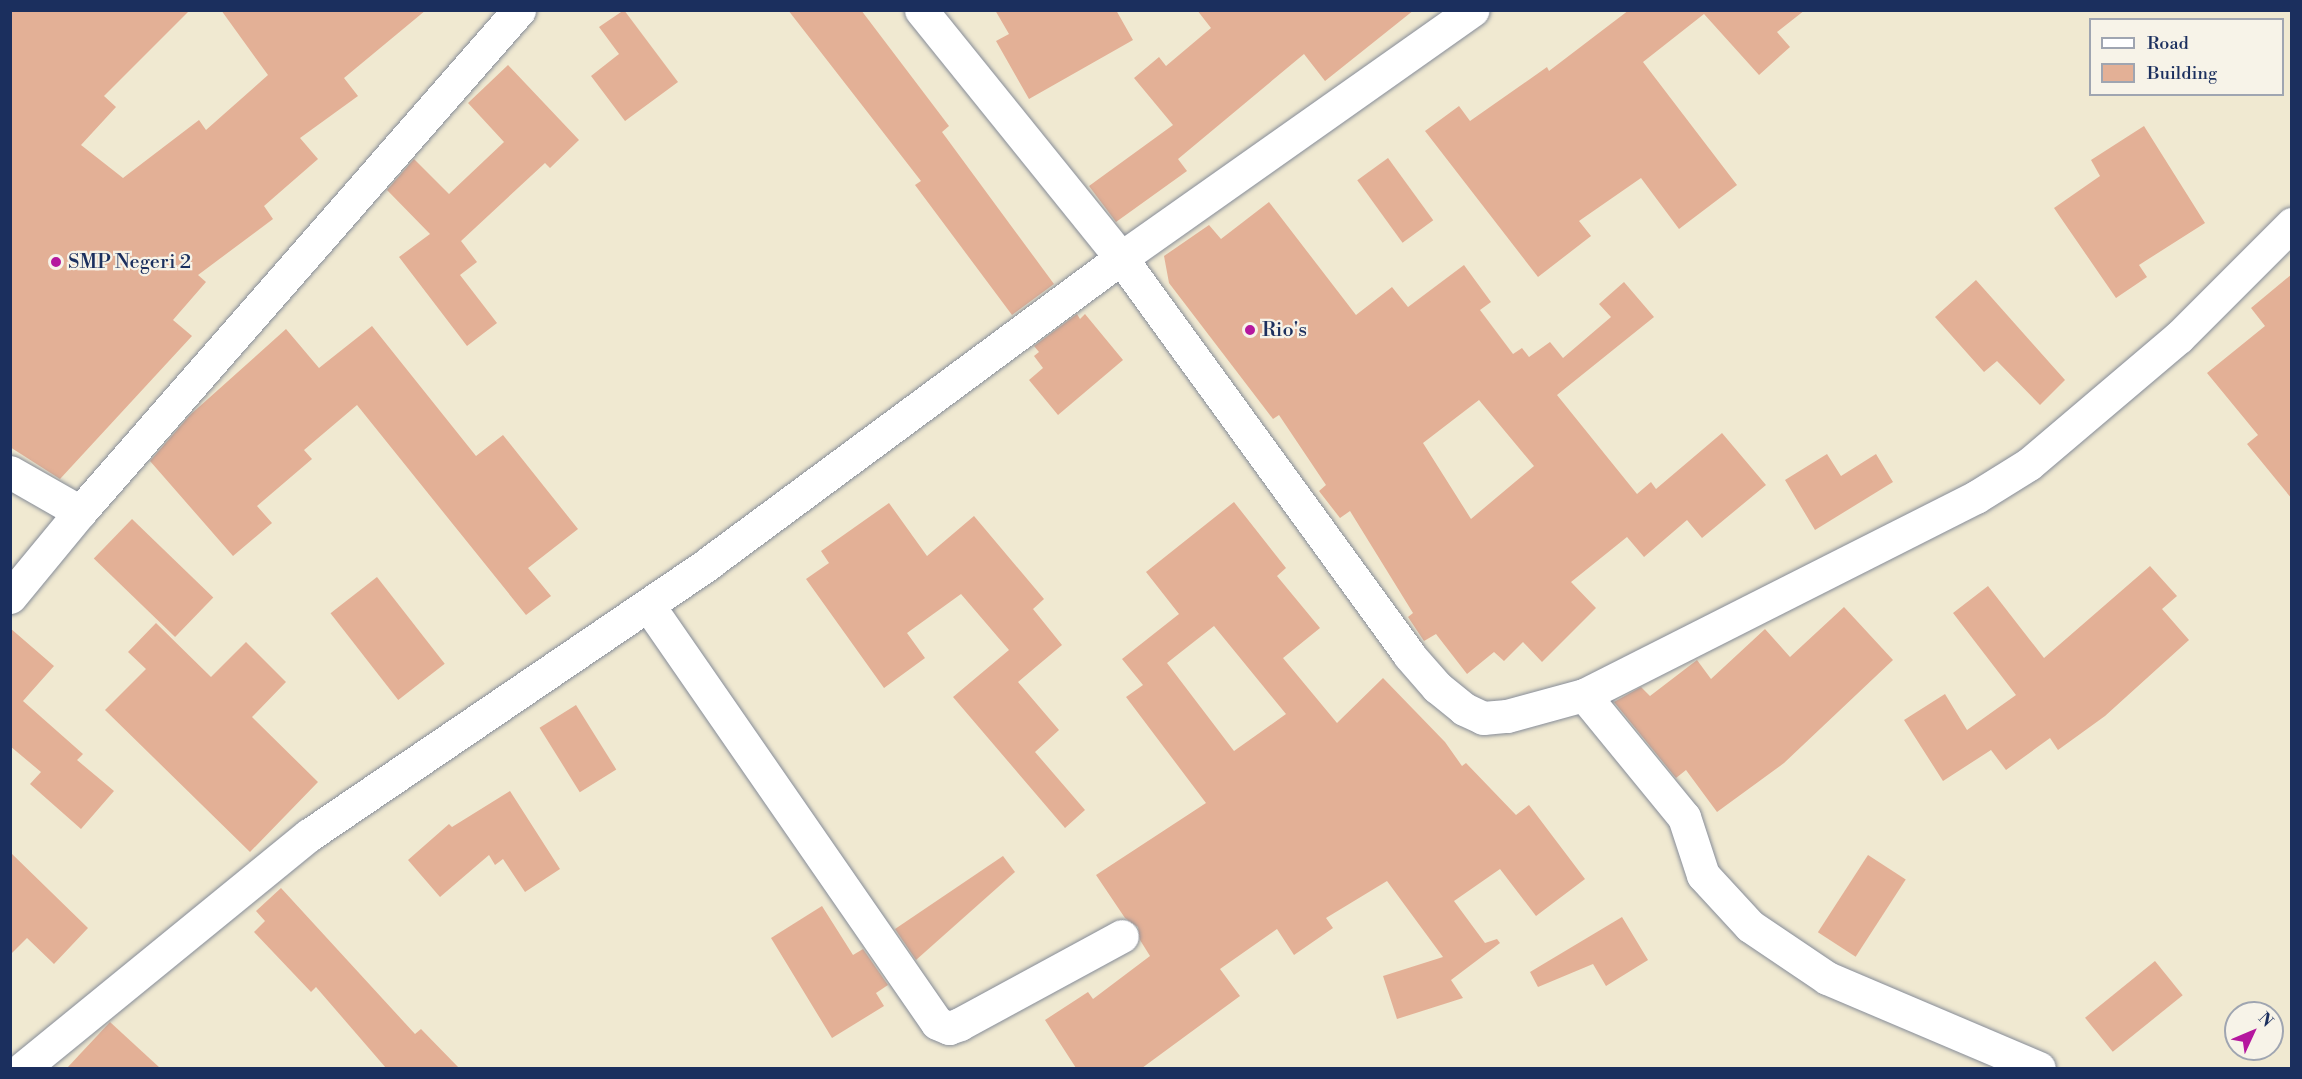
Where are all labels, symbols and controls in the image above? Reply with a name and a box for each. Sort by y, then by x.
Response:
legend [2089,18,2284,96]
text: Road [2147,32,2189,55]
text: Building [2147,62,2217,85]
place label: SMP Negeri 2 [68,250,191,274]
marker: SMP Negeri 2 [49,255,63,269]
place label: Rio's [1262,318,1307,342]
marker: Rio's [1243,323,1257,337]
north arrow [2224,1001,2284,1061]
text: N [2254,1008,2277,1031]

